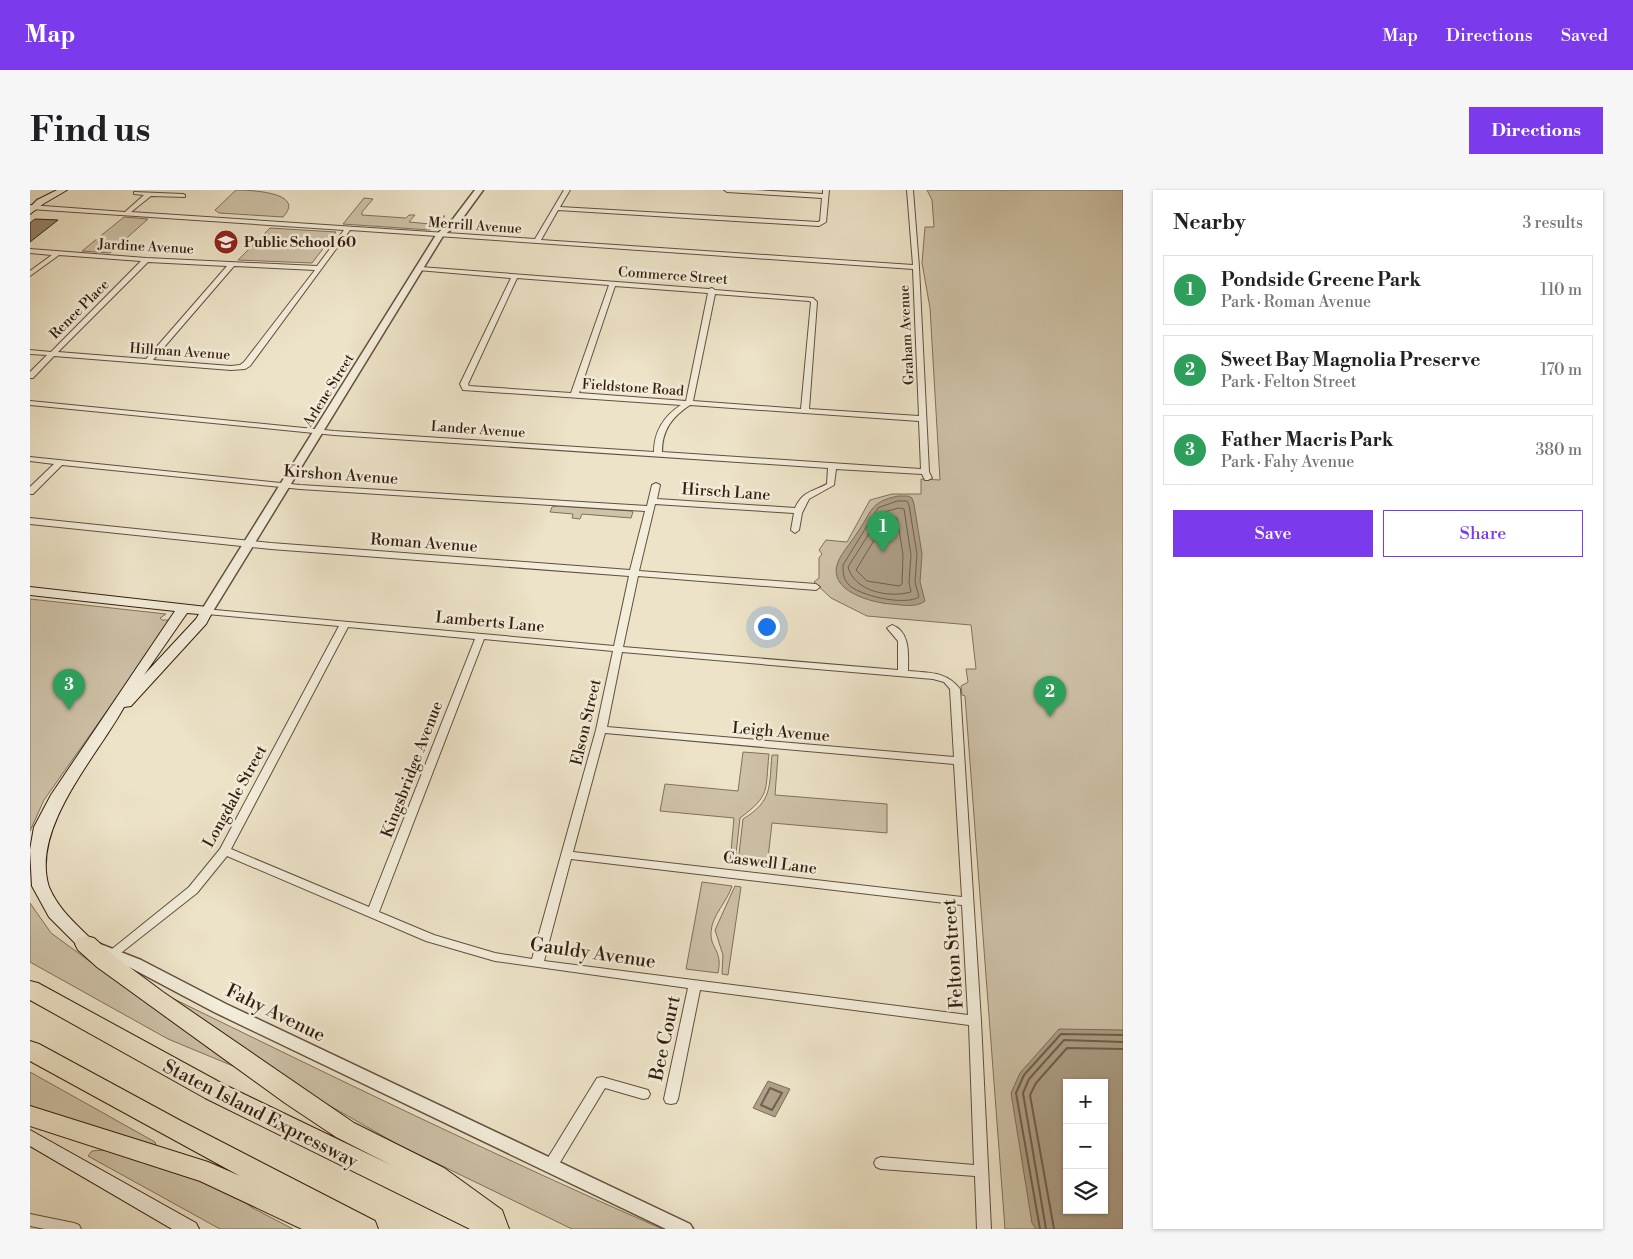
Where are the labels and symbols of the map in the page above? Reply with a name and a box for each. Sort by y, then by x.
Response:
street label: Merrill Avenue [427,214,522,238]
school or university icon: Public School 60 [213,229,239,255]
place label: Public School 60 [244,234,356,252]
street label: Jardine Avenue [97,235,194,258]
street label: Commerce Street [617,263,728,289]
street label: Renee Place [46,276,113,343]
street label: Graham Avenue [895,284,919,385]
street label: Hillman Avenue [129,340,231,364]
street label: Arlene Street [299,351,358,431]
street label: Fieldstone Road [581,375,685,401]
street label: Lander Avenue [430,418,526,442]
street label: Kirshon Avenue [283,461,399,489]
street label: Hirsch Lane [681,479,771,505]
pin: 1 [867,511,899,552]
street label: Roman Avenue [370,529,478,557]
street label: Lamberts Lane [434,607,545,637]
your location [754,614,780,640]
pin: 3 [53,669,85,710]
pin: 2 [1034,676,1066,717]
street label: Elson Street [566,677,606,767]
street label: Kingsbridge Avenue [377,698,447,840]
street label: Leigh Avenue [731,718,831,746]
street label: Longdale Street [198,741,271,851]
street label: Caswell Lane [722,847,818,879]
street label: Felton Street [937,898,969,1010]
street label: Gauldy Avenue [528,932,657,974]
street label: Fahy Avenue [222,978,329,1047]
street label: Bee Court [644,993,686,1084]
street label: Staten Island Expressway [159,1054,363,1174]

